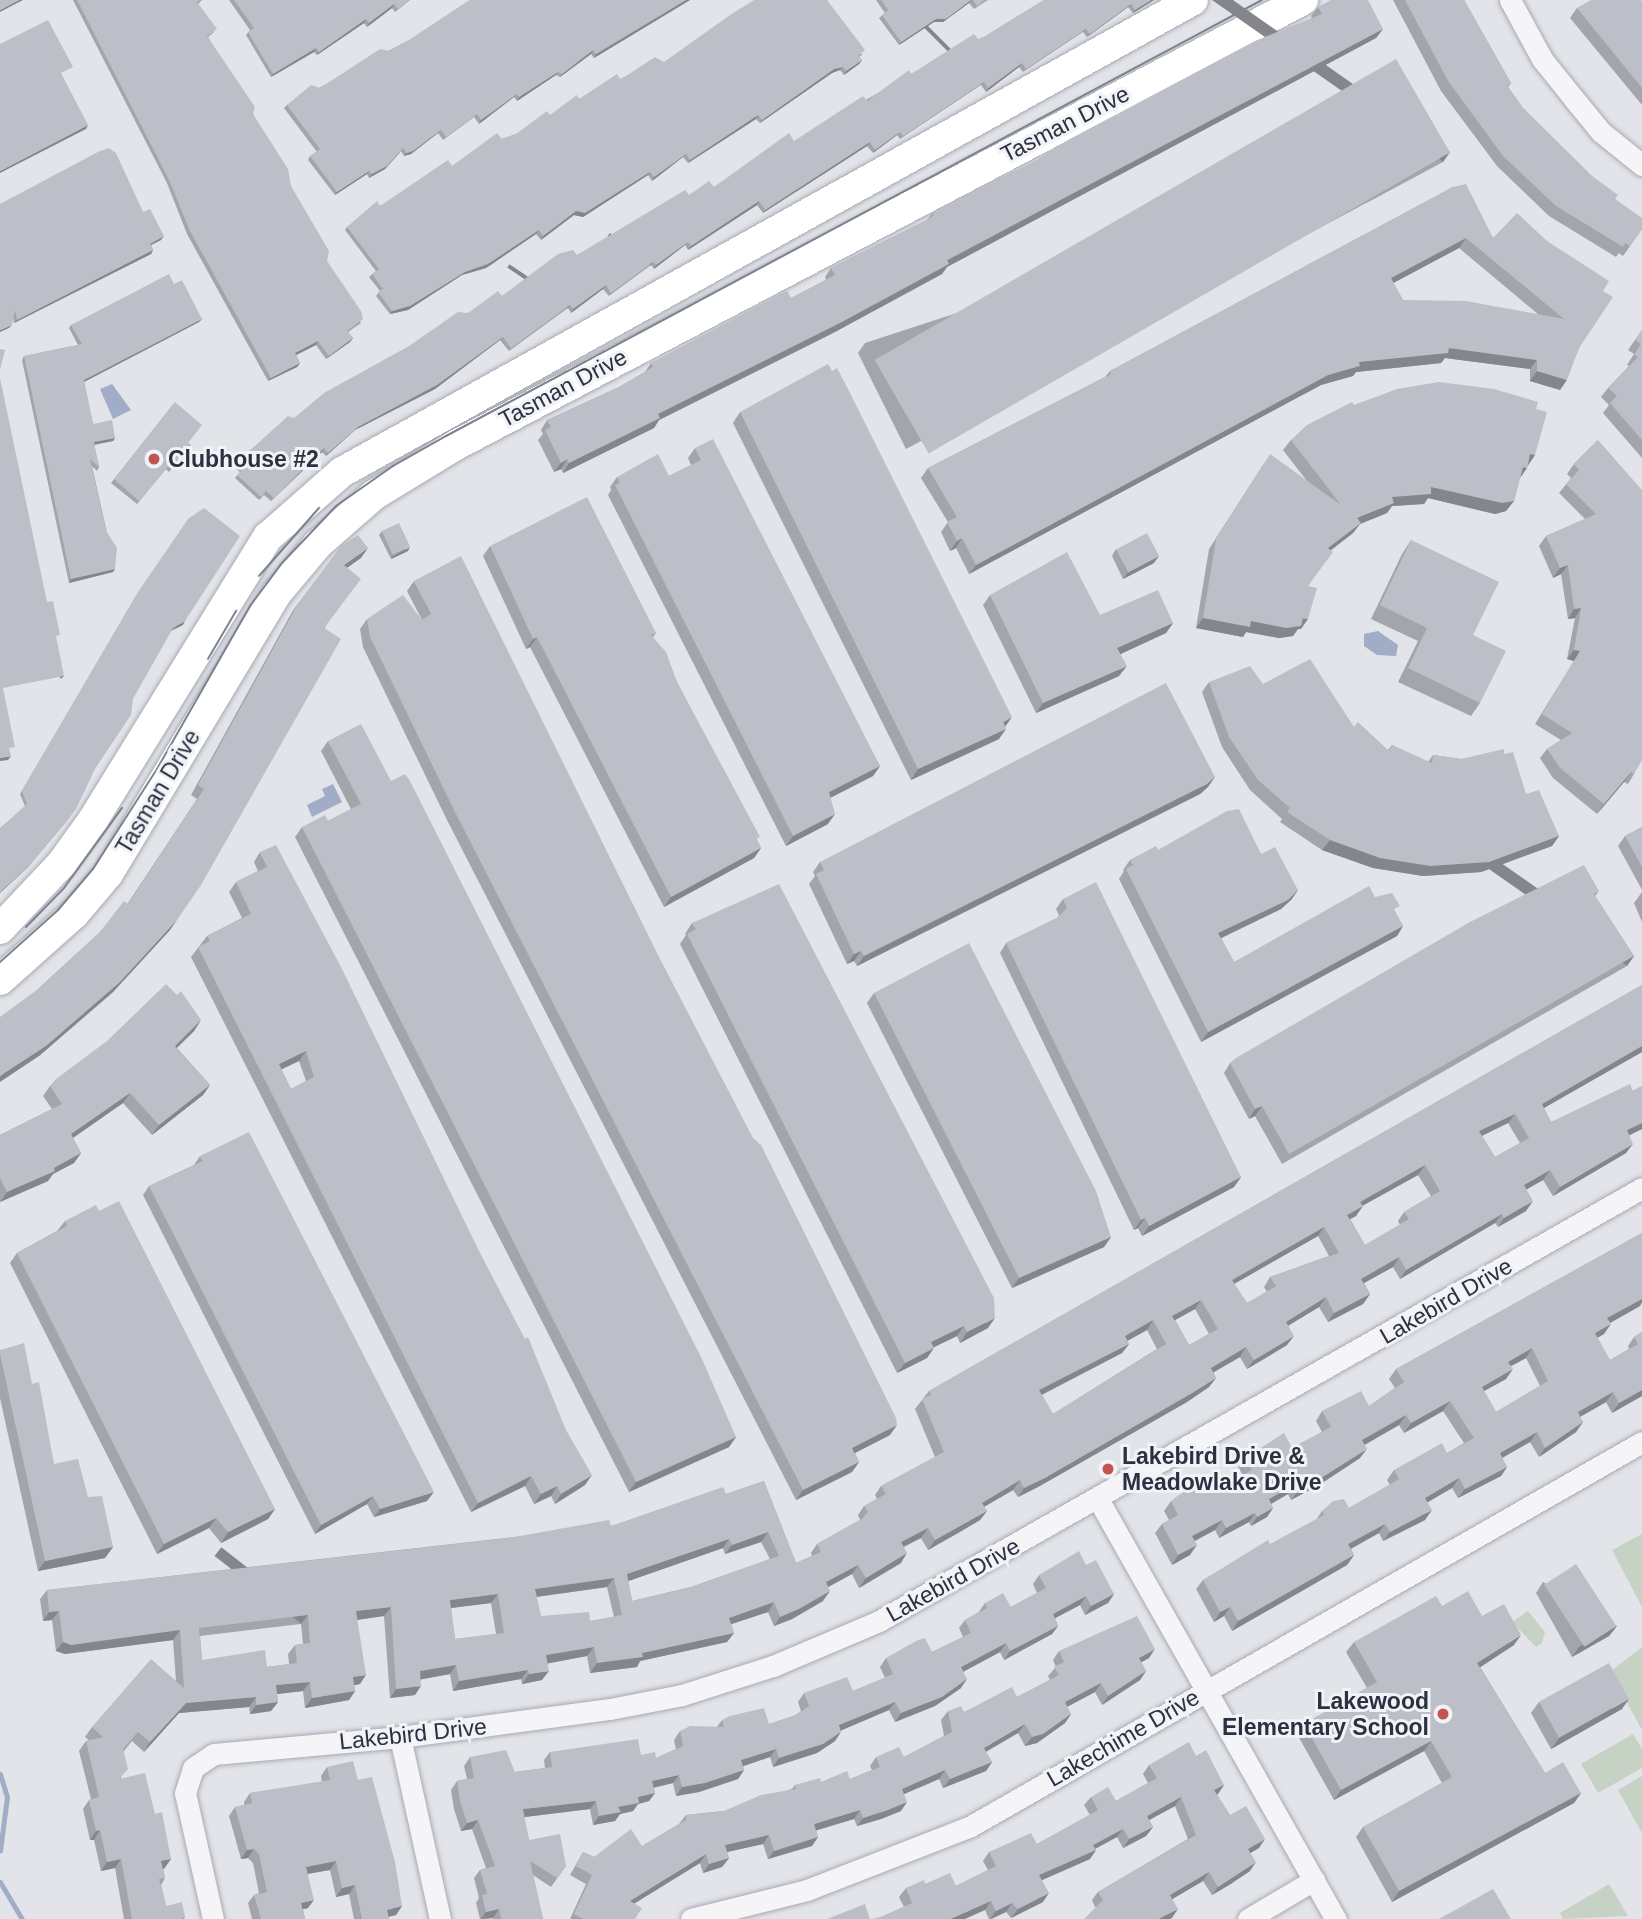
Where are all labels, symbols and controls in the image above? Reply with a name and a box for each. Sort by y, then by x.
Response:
street label: Tasman Drive [996,80,1134,168]
street label: Tasman Drive [494,343,632,433]
place label: Clubhouse #2 [168,445,319,473]
marker: Clubhouse #2 [146,451,162,467]
street label: Tasman Drive [110,725,206,859]
street label: Lakebird Drive [1375,1252,1517,1350]
place label: Lakebird Drive & Meadowlake Drive [1122,1442,1321,1496]
marker: Lakebird Drive & Meadowlake Drive [1100,1461,1116,1477]
street label: Lakebird Drive [881,1532,1025,1628]
street label: Lakechime Drive [1042,1683,1204,1793]
place label: Lakewood Elementary School [1222,1687,1429,1741]
marker: Lakewood Elementary School [1435,1706,1451,1722]
street label: Lakebird Drive [338,1713,488,1755]

